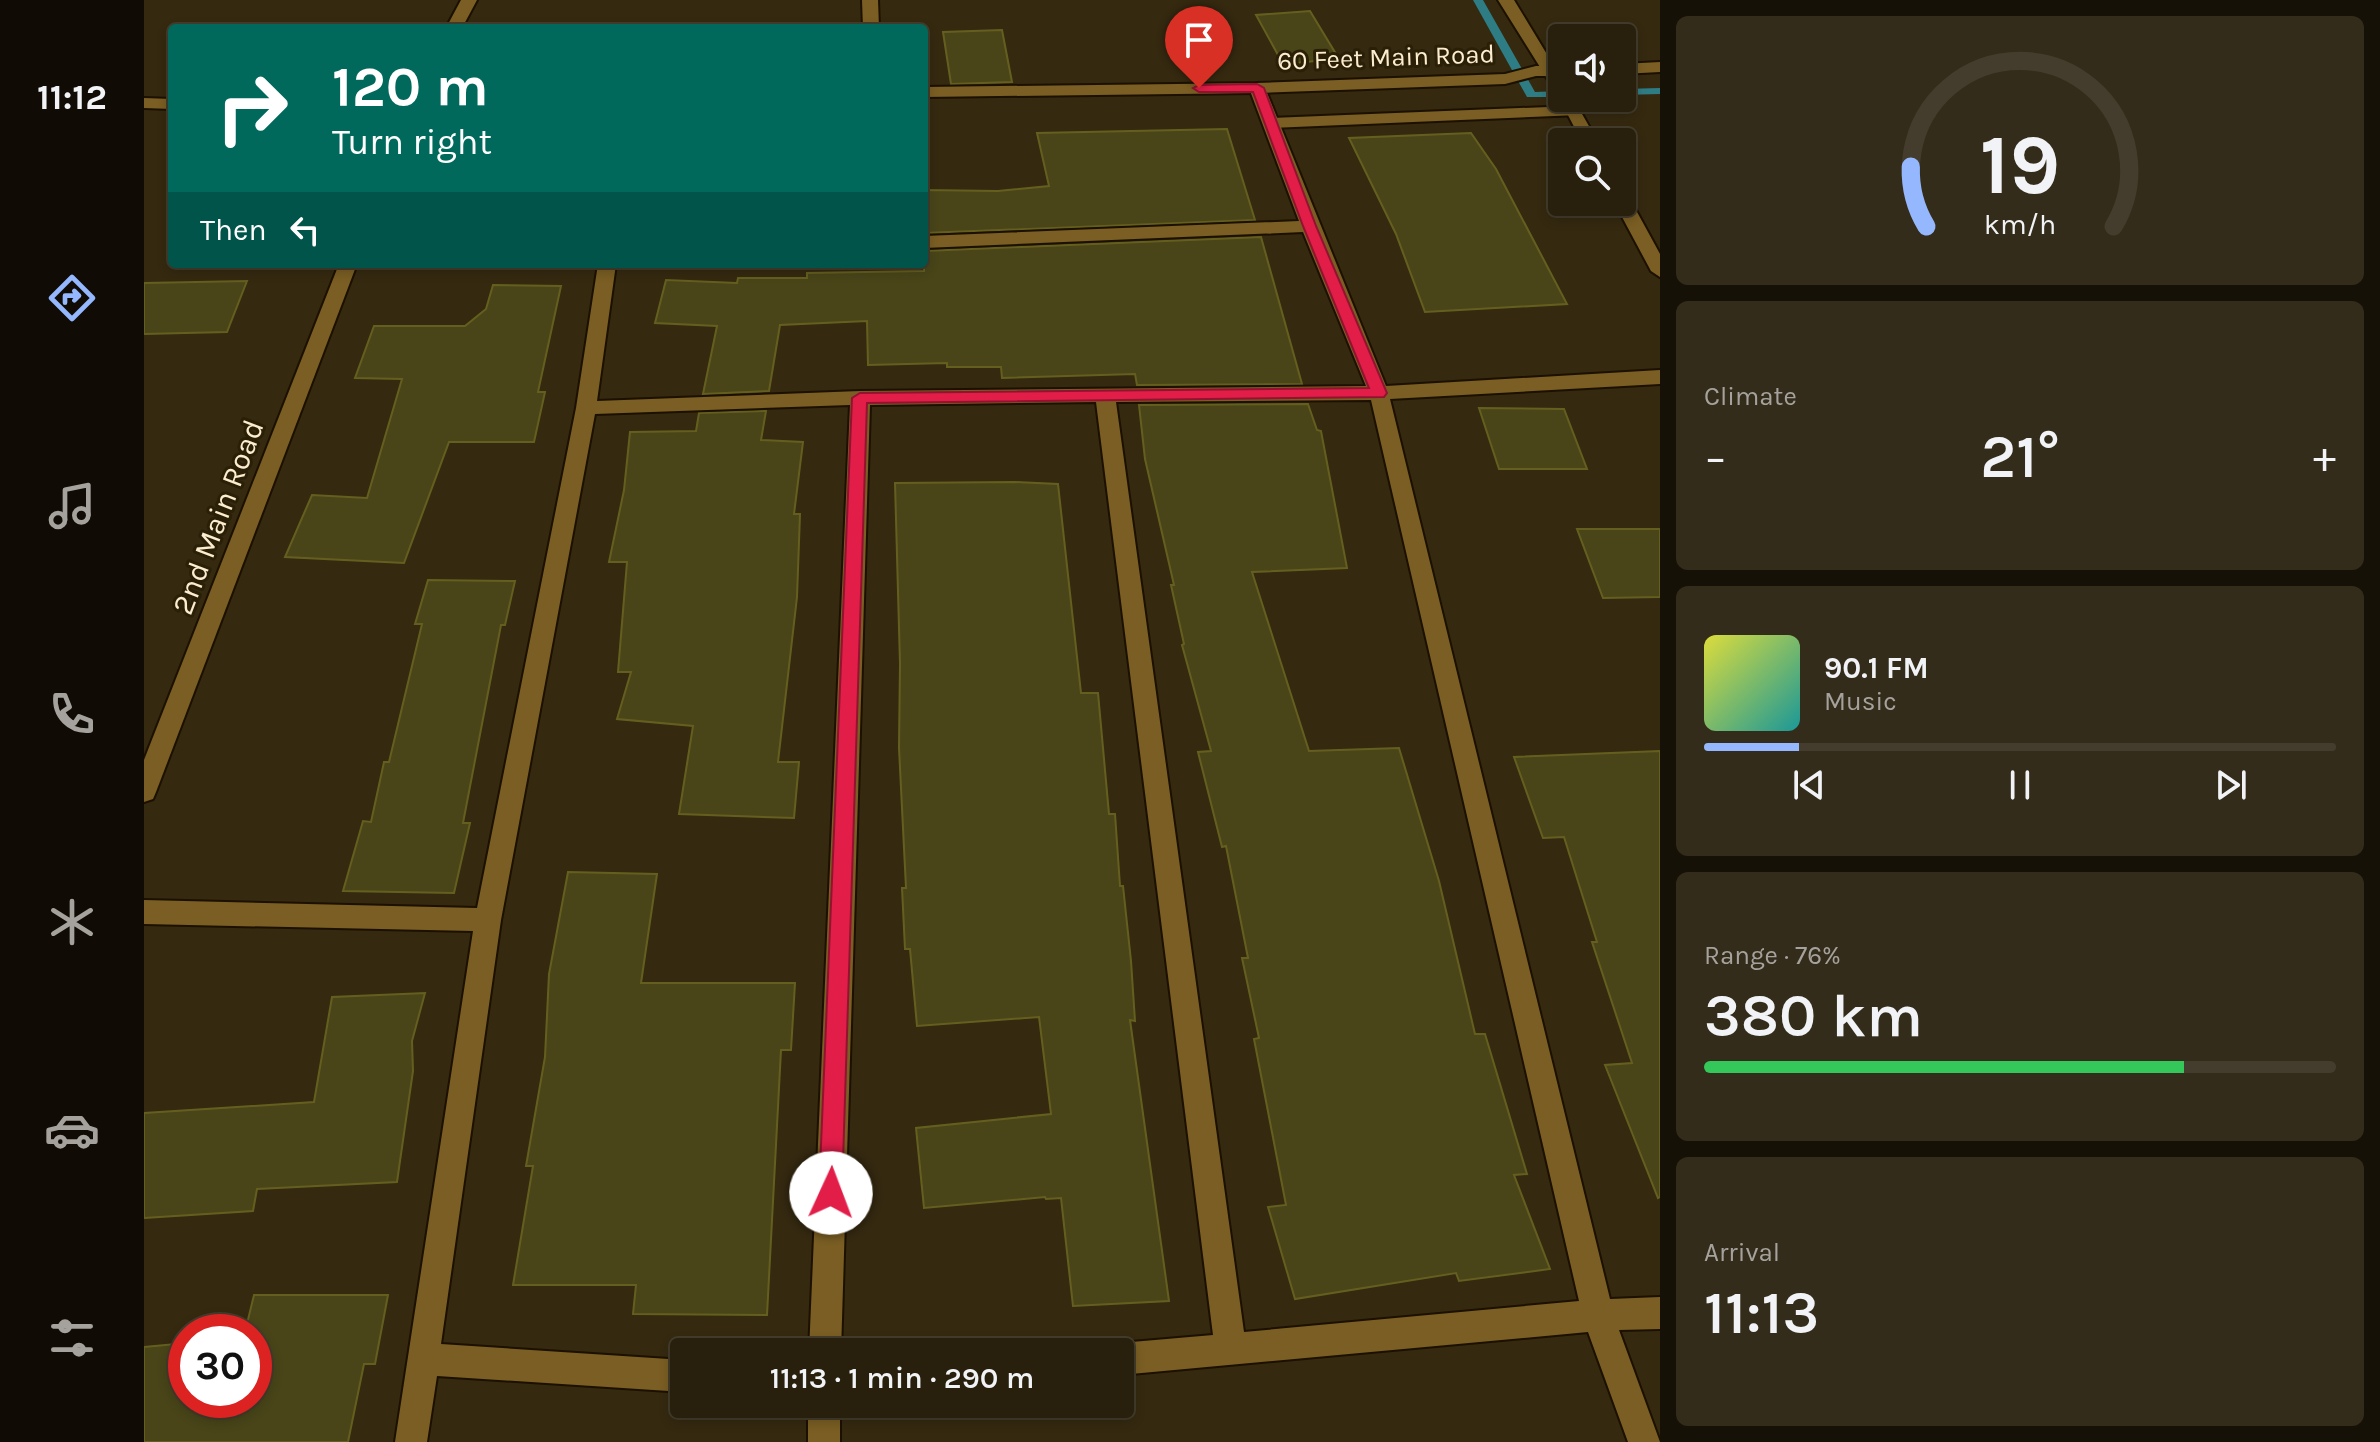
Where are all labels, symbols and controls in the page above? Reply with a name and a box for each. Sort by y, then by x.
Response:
pin [1165,6,1233,88]
icon: arrive [1177,18,1221,62]
map controls [1548,24,1636,216]
button: sound [1548,24,1636,112]
street label: 60 Feet Main Road [1277,38,1495,77]
text: 120 m [332,54,489,119]
icon: right [200,56,304,160]
text: 11:12 [37,76,107,118]
text: 19 [1980,116,2060,213]
text: Turn right [332,121,492,163]
button: search [1548,128,1636,216]
icon: left [283,208,327,252]
text: km/h [1984,208,2056,241]
text: Then [200,212,267,248]
icon: directions [44,270,100,326]
text: Climate [1704,381,1797,412]
street label: 2nd Main Road [164,415,272,619]
text: 21° [1980,422,2060,492]
text: − [1704,432,1727,483]
text: + [2313,432,2336,483]
icon: music [44,478,100,534]
text: 90.1 FM [1824,650,1929,686]
icon: phone [44,686,100,742]
text: Music [1824,686,1897,717]
icon: previous [1787,763,1831,807]
icon: pause [1998,763,2042,807]
icon: next [2209,763,2253,807]
icon: climate [44,894,100,950]
text: Range · 76% [1704,940,1841,971]
text: 380 km [1704,981,1923,1051]
icon: car [44,1102,100,1158]
position arrow [789,1151,873,1235]
text: Arrival [1704,1237,1780,1268]
text: 11:13 [1704,1278,1819,1348]
icon: filters [44,1310,100,1366]
speed limit sign: 30 [168,1314,272,1418]
text: 11:13 · 1 min · 290 m [770,1360,1034,1396]

